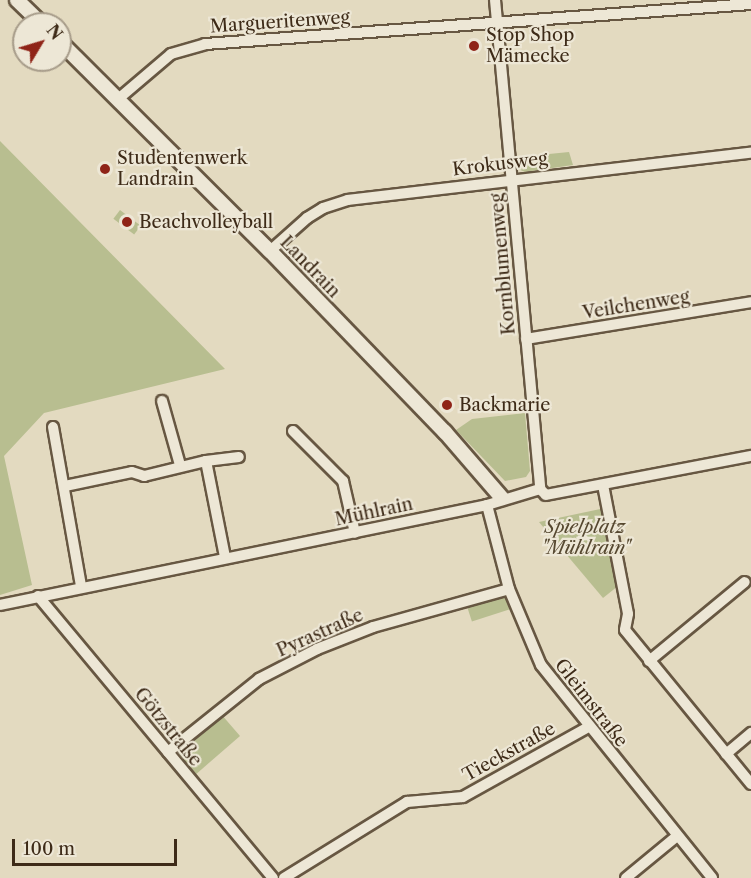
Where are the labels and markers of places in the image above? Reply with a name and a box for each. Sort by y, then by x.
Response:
place label: Stop Shop Mämecke [486,25,574,68]
marker: Stop Shop Mämecke [467,39,481,53]
place label: Studentenwerk Landrain [117,148,247,190]
marker: Studentenwerk Landrain [98,162,112,176]
place label: Beachvolleyball [139,211,273,233]
marker: Beachvolleyball [120,215,134,229]
place label: Backmarie [459,394,550,416]
marker: Backmarie [440,398,454,412]

